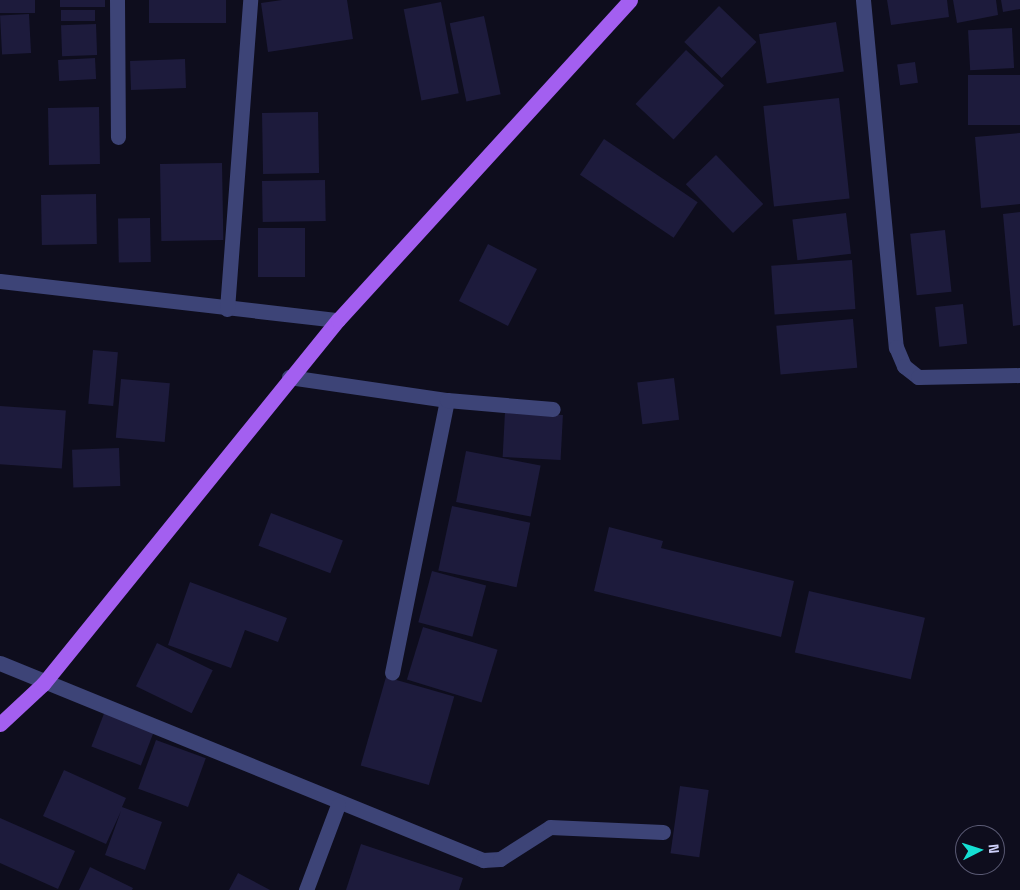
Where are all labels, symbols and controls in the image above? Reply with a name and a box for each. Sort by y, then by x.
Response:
north arrow [955,825,1005,875]
text: N [985,843,1003,854]

